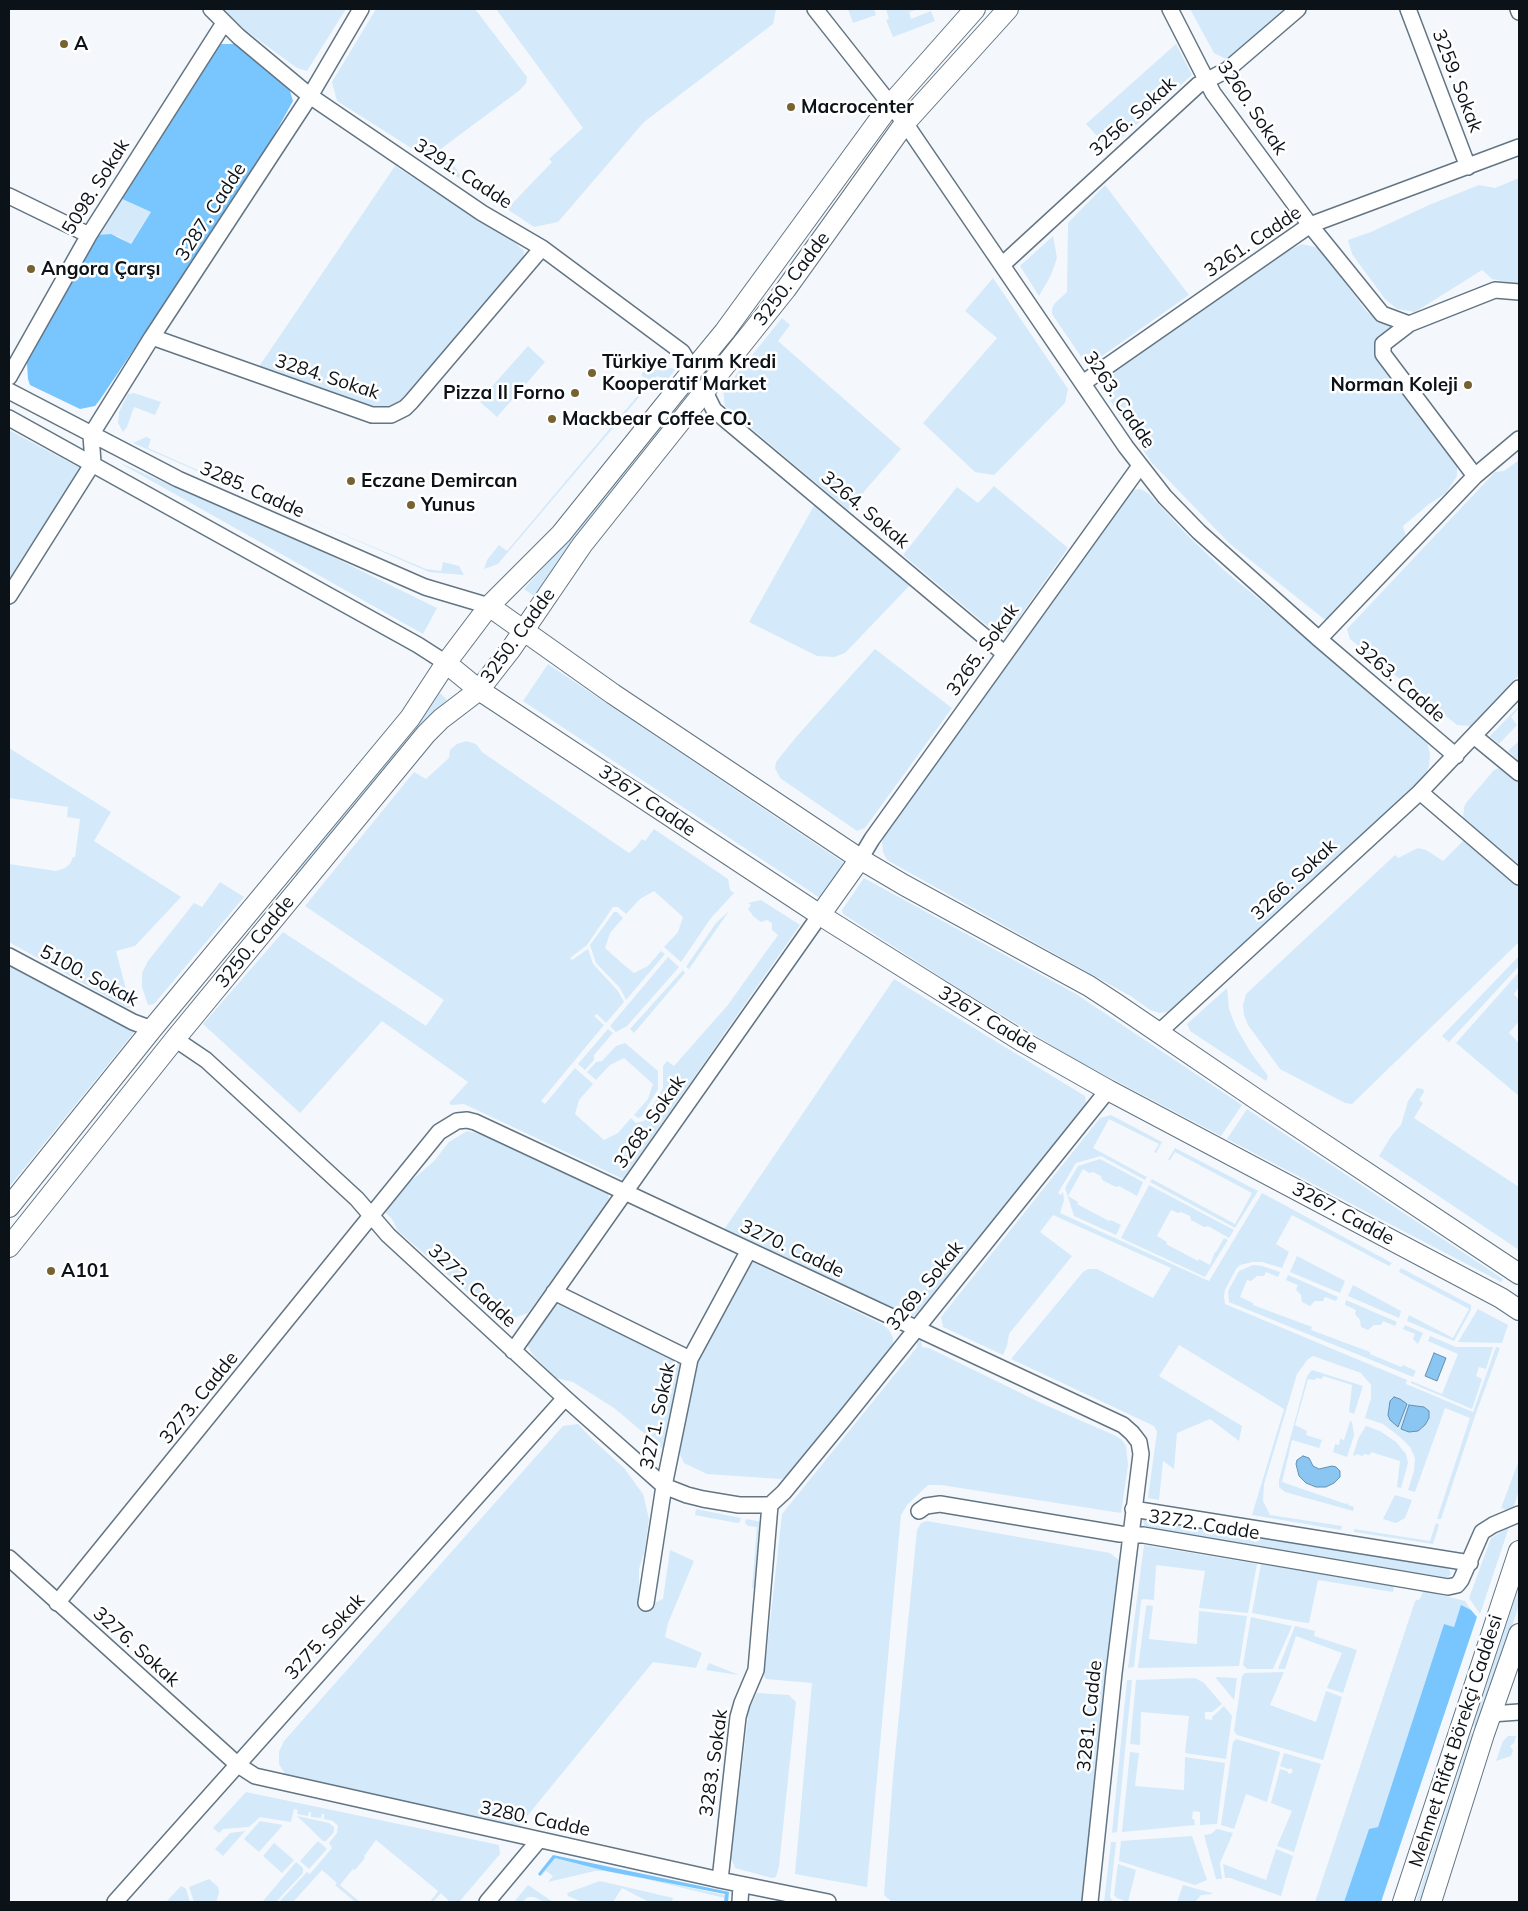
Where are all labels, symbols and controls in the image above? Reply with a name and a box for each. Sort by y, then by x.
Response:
street label: 3259. Sokak [1427,26,1487,136]
place label: A [74,33,88,55]
marker: A [58,38,70,50]
street label: 3260. Sokak [1212,57,1292,159]
street label: 3256. Sokak [1085,72,1181,162]
place label: Macrocenter [801,96,914,118]
marker: Macrocenter [785,101,797,113]
street label: 3291. Cadde [410,134,516,214]
street label: 5098. Sokak [58,135,134,239]
street label: 3287. Cadde [171,159,251,265]
street label: 3261. Cadde [1200,201,1306,283]
street label: 3250. Cadde [749,227,835,331]
place label: Angora Çarşı [41,258,160,280]
marker: Angora Çarşı [25,263,37,275]
street label: 3263. Cadde [1078,347,1160,453]
street label: 3284. Sokak [272,349,382,405]
place label: Türkiye Tarım Kredi Kooperatif Market [602,351,776,395]
marker: Türkiye Tarım Kredi Kooperatif Market [586,367,598,379]
place label: Norman Koleji [1330,374,1458,396]
marker: Norman Koleji [1462,379,1474,391]
place label: Pizza Il Forno [443,382,565,404]
marker: Pizza Il Forno [569,387,581,399]
place label: Mackbear Coffee CO. [562,408,751,430]
marker: Mackbear Coffee CO. [546,413,558,425]
street label: 3285. Cadde [196,457,308,523]
street label: 3264. Sokak [816,466,914,554]
place label: Eczane Demircan [361,470,518,492]
marker: Eczane Demircan [345,475,357,487]
place label: Yunus [421,494,475,516]
marker: Yunus [405,499,417,511]
street label: 3250. Cadde [476,584,560,688]
street label: 3265. Sokak [942,599,1024,701]
street label: 3263. Cadde [1350,637,1450,727]
street label: 3267. Cadde [594,760,700,842]
street label: 3266. Sokak [1247,835,1341,925]
street label: 3250. Cadde [211,891,299,993]
street label: 5100. Sokak [36,940,142,1012]
street label: 3267. Cadde [934,981,1042,1059]
street label: 3268. Sokak [610,1071,690,1173]
street label: 3267. Cadde [1288,1178,1398,1250]
street label: 3270. Cadde [736,1215,848,1283]
street label: 3269. Sokak [882,1237,968,1335]
street label: 3272. Cadde [423,1239,521,1333]
place label: A101 [61,1260,109,1282]
marker: A101 [45,1265,57,1277]
street label: 3273. Cadde [155,1347,243,1449]
street label: 3271. Sokak [636,1361,680,1471]
street label: 3272. Cadde [1147,1505,1261,1545]
street label: 3275. Sokak [280,1589,370,1685]
street label: 3276. Sokak [88,1602,184,1692]
street label: Mehmet Rifat Börekçi Caddesi [1404,1612,1508,1870]
street label: 3281. Cadde [1073,1659,1107,1773]
street label: 3283. Sokak [695,1708,733,1818]
street label: 3280. Cadde [478,1796,592,1842]

